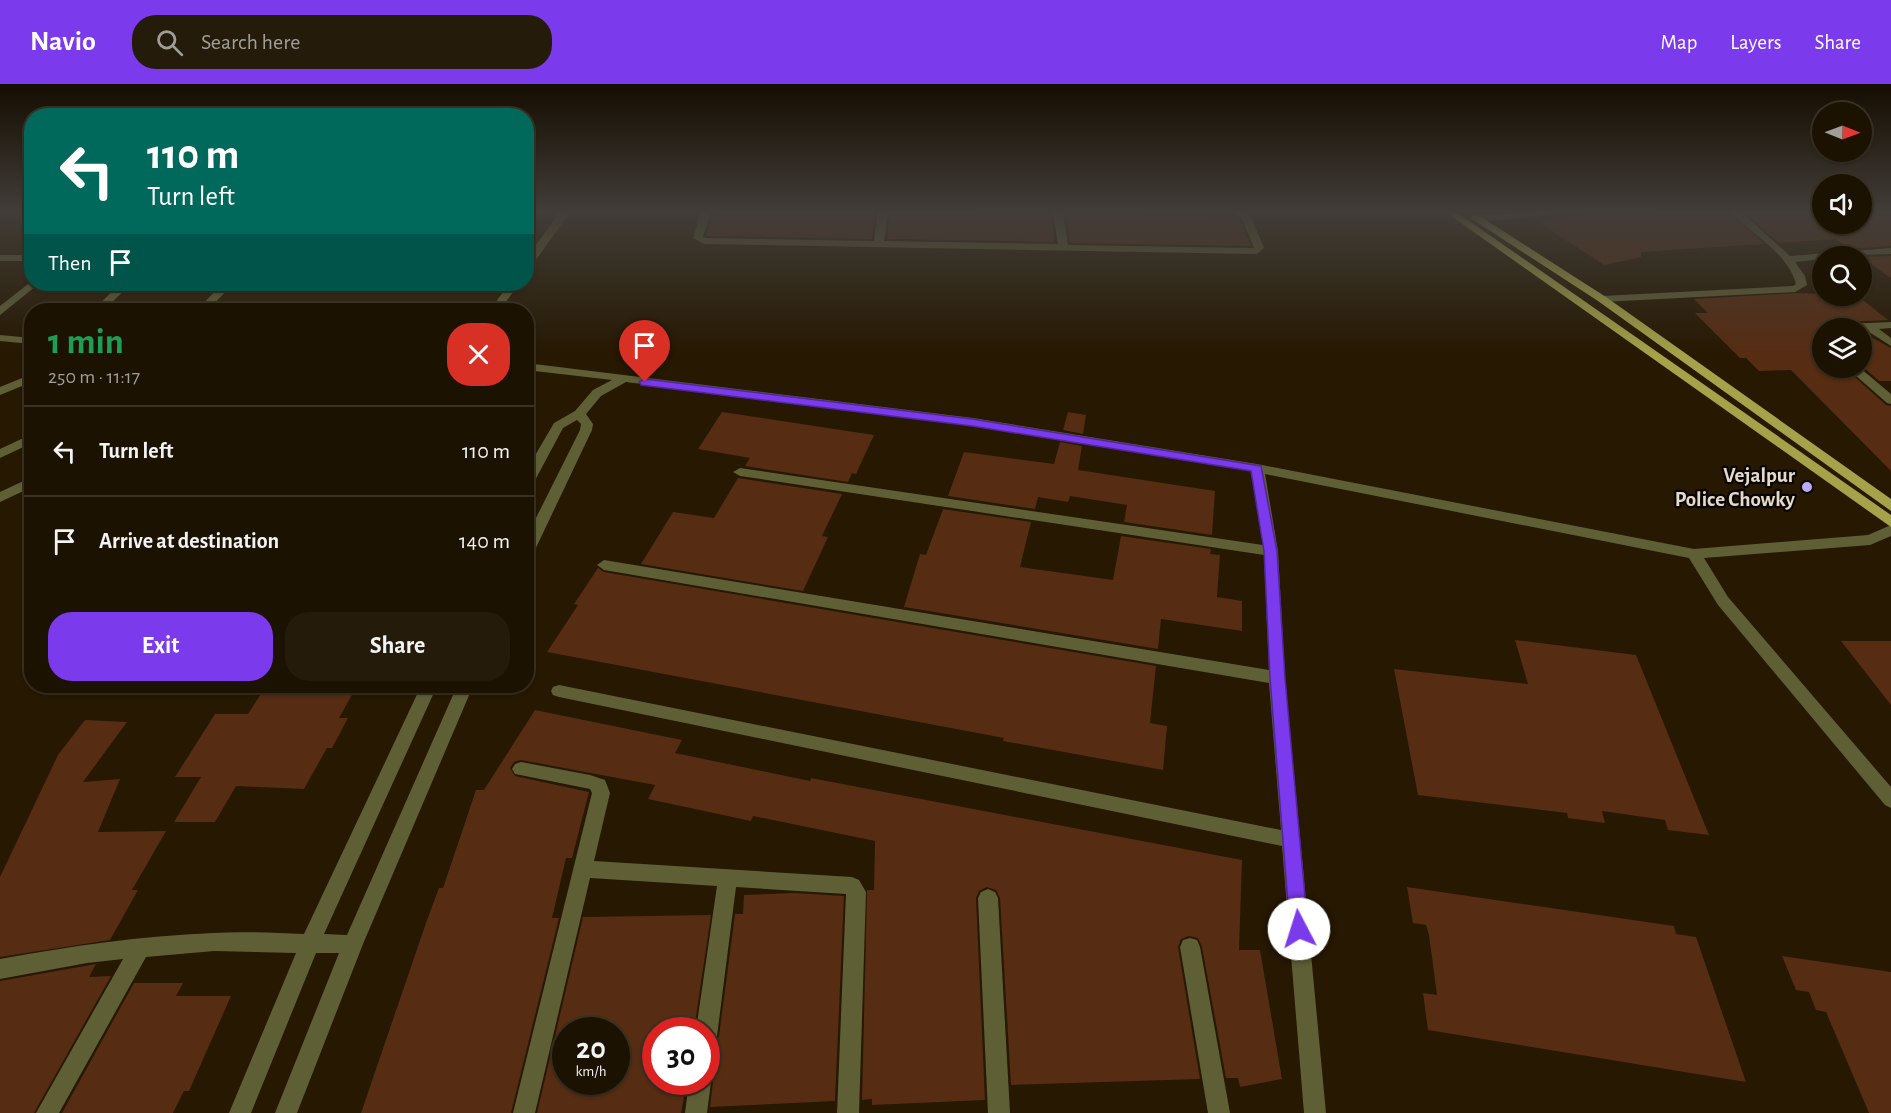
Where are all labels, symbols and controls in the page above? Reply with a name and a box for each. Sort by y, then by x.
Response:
search box [132,15,552,69]
icon: search [153,26,186,59]
text: Navio [30,28,96,56]
text: Search here [201,31,300,53]
text: Map [1661,32,1697,53]
text: Layers [1730,32,1781,53]
text: Share [1814,32,1861,53]
north arrow [1812,102,1872,162]
map controls [1812,102,1872,378]
icon: left [48,132,126,210]
text: 110 m [147,134,239,176]
button: sound [1812,174,1872,234]
text: Turn left [147,183,235,210]
icon: arrive [104,246,137,279]
button: search [1812,246,1872,306]
text: Then [48,252,92,274]
button: layers [1812,318,1872,378]
pin [619,320,670,382]
button: close [447,323,510,386]
text: 1 min [48,324,124,360]
icon: arrive [628,329,661,362]
text: 250 m · 11:17 [48,367,140,387]
icon: left [48,435,81,468]
text: Turn left [99,440,173,462]
text: 110 m [462,440,510,462]
place label: Vejalpur Police Chowky [1675,465,1796,510]
marker: Vejalpur Police Chowky [1800,480,1814,494]
icon: arrive [48,525,81,558]
text: Arrive at destination [99,530,279,552]
text: 140 m [459,530,510,552]
button: Exit [48,612,273,681]
button: Share [285,612,510,681]
position arrow [1267,897,1331,961]
speed limit sign: 30 [642,1017,720,1095]
text: 20 [576,1034,606,1064]
text: km/h [576,1064,606,1079]

